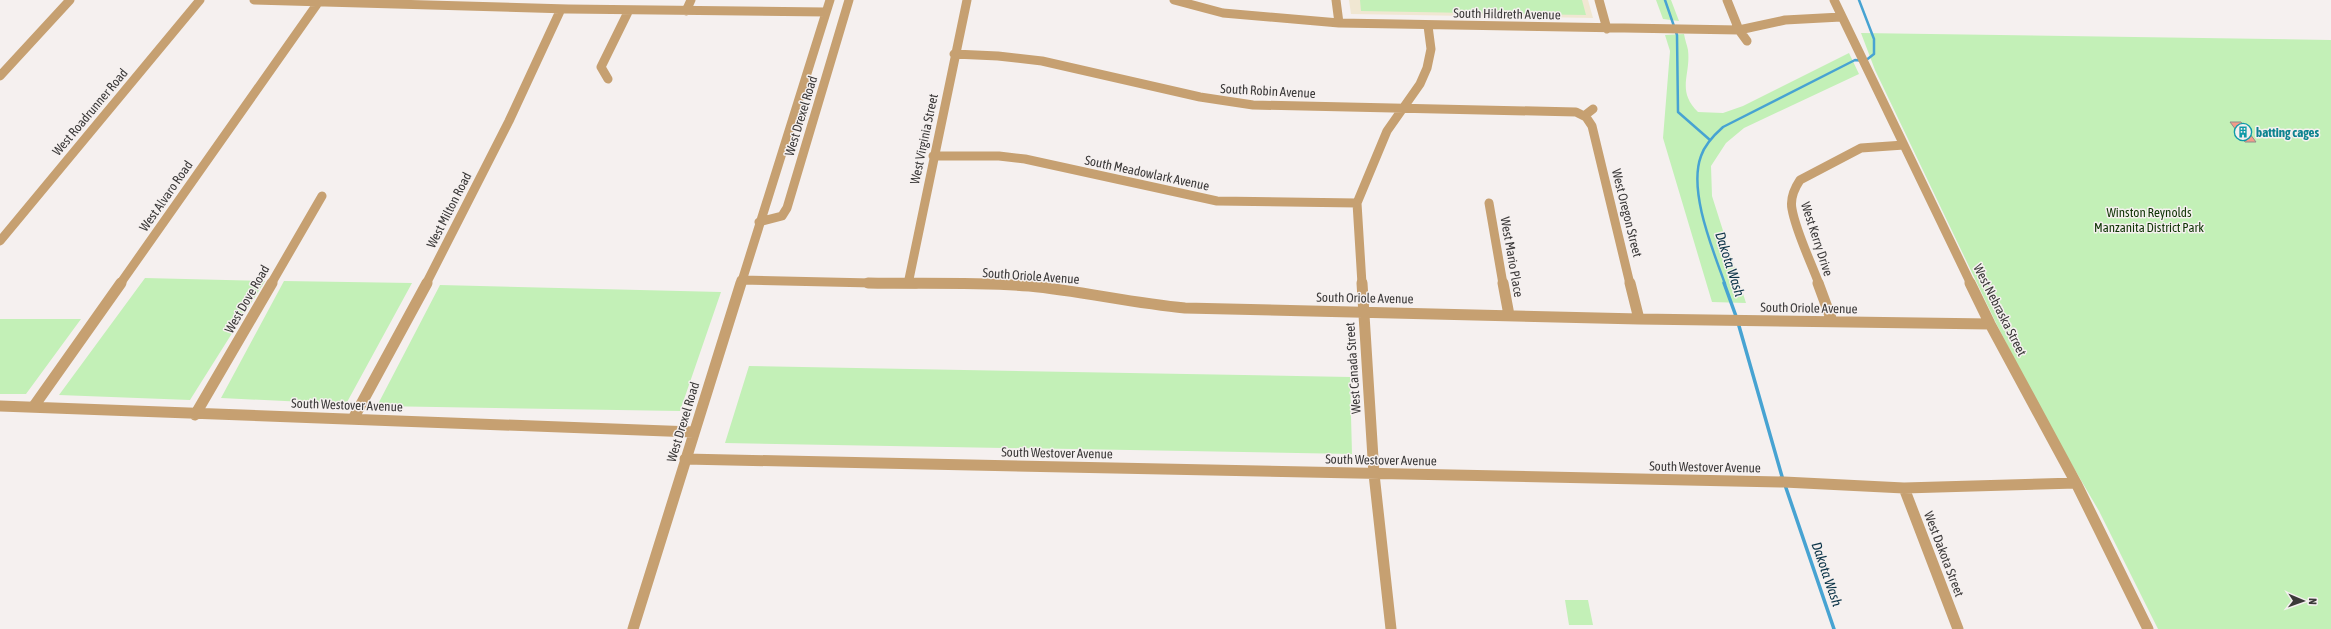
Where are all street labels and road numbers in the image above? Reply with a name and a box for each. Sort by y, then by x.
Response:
street label: South Hildreth Avenue [1453,6,1561,22]
street label: West Roadrunner Road [49,65,131,159]
street label: West Drexel Road [782,74,820,158]
street label: South Robin Avenue [1220,81,1316,101]
street label: West Virginia Street [907,92,941,186]
street label: South Meadowlark Avenue [1083,152,1211,194]
street label: West Alvaro Road [136,158,196,234]
street label: West Oregon Street [1609,167,1645,259]
street label: West Milton Road [424,170,474,250]
street label: West Kerry Drive [1798,200,1836,278]
street label: West Mario Place [1498,216,1526,298]
street label: West Dove Road [221,262,273,336]
street label: West Nebraska Street [1970,262,2030,359]
street label: South Oriole Avenue [982,265,1080,287]
street label: South Oriole Avenue [1316,290,1414,306]
street label: South Oriole Avenue [1760,300,1858,316]
street label: West Canada Street [1342,321,1364,414]
street label: West Drexel Road [664,380,702,464]
street label: South Westover Avenue [291,396,403,414]
street label: South Westover Avenue [1001,445,1113,461]
street label: South Westover Avenue [1325,452,1437,468]
street label: South Westover Avenue [1649,459,1761,475]
street label: West Dakota Street [1921,509,1967,599]

